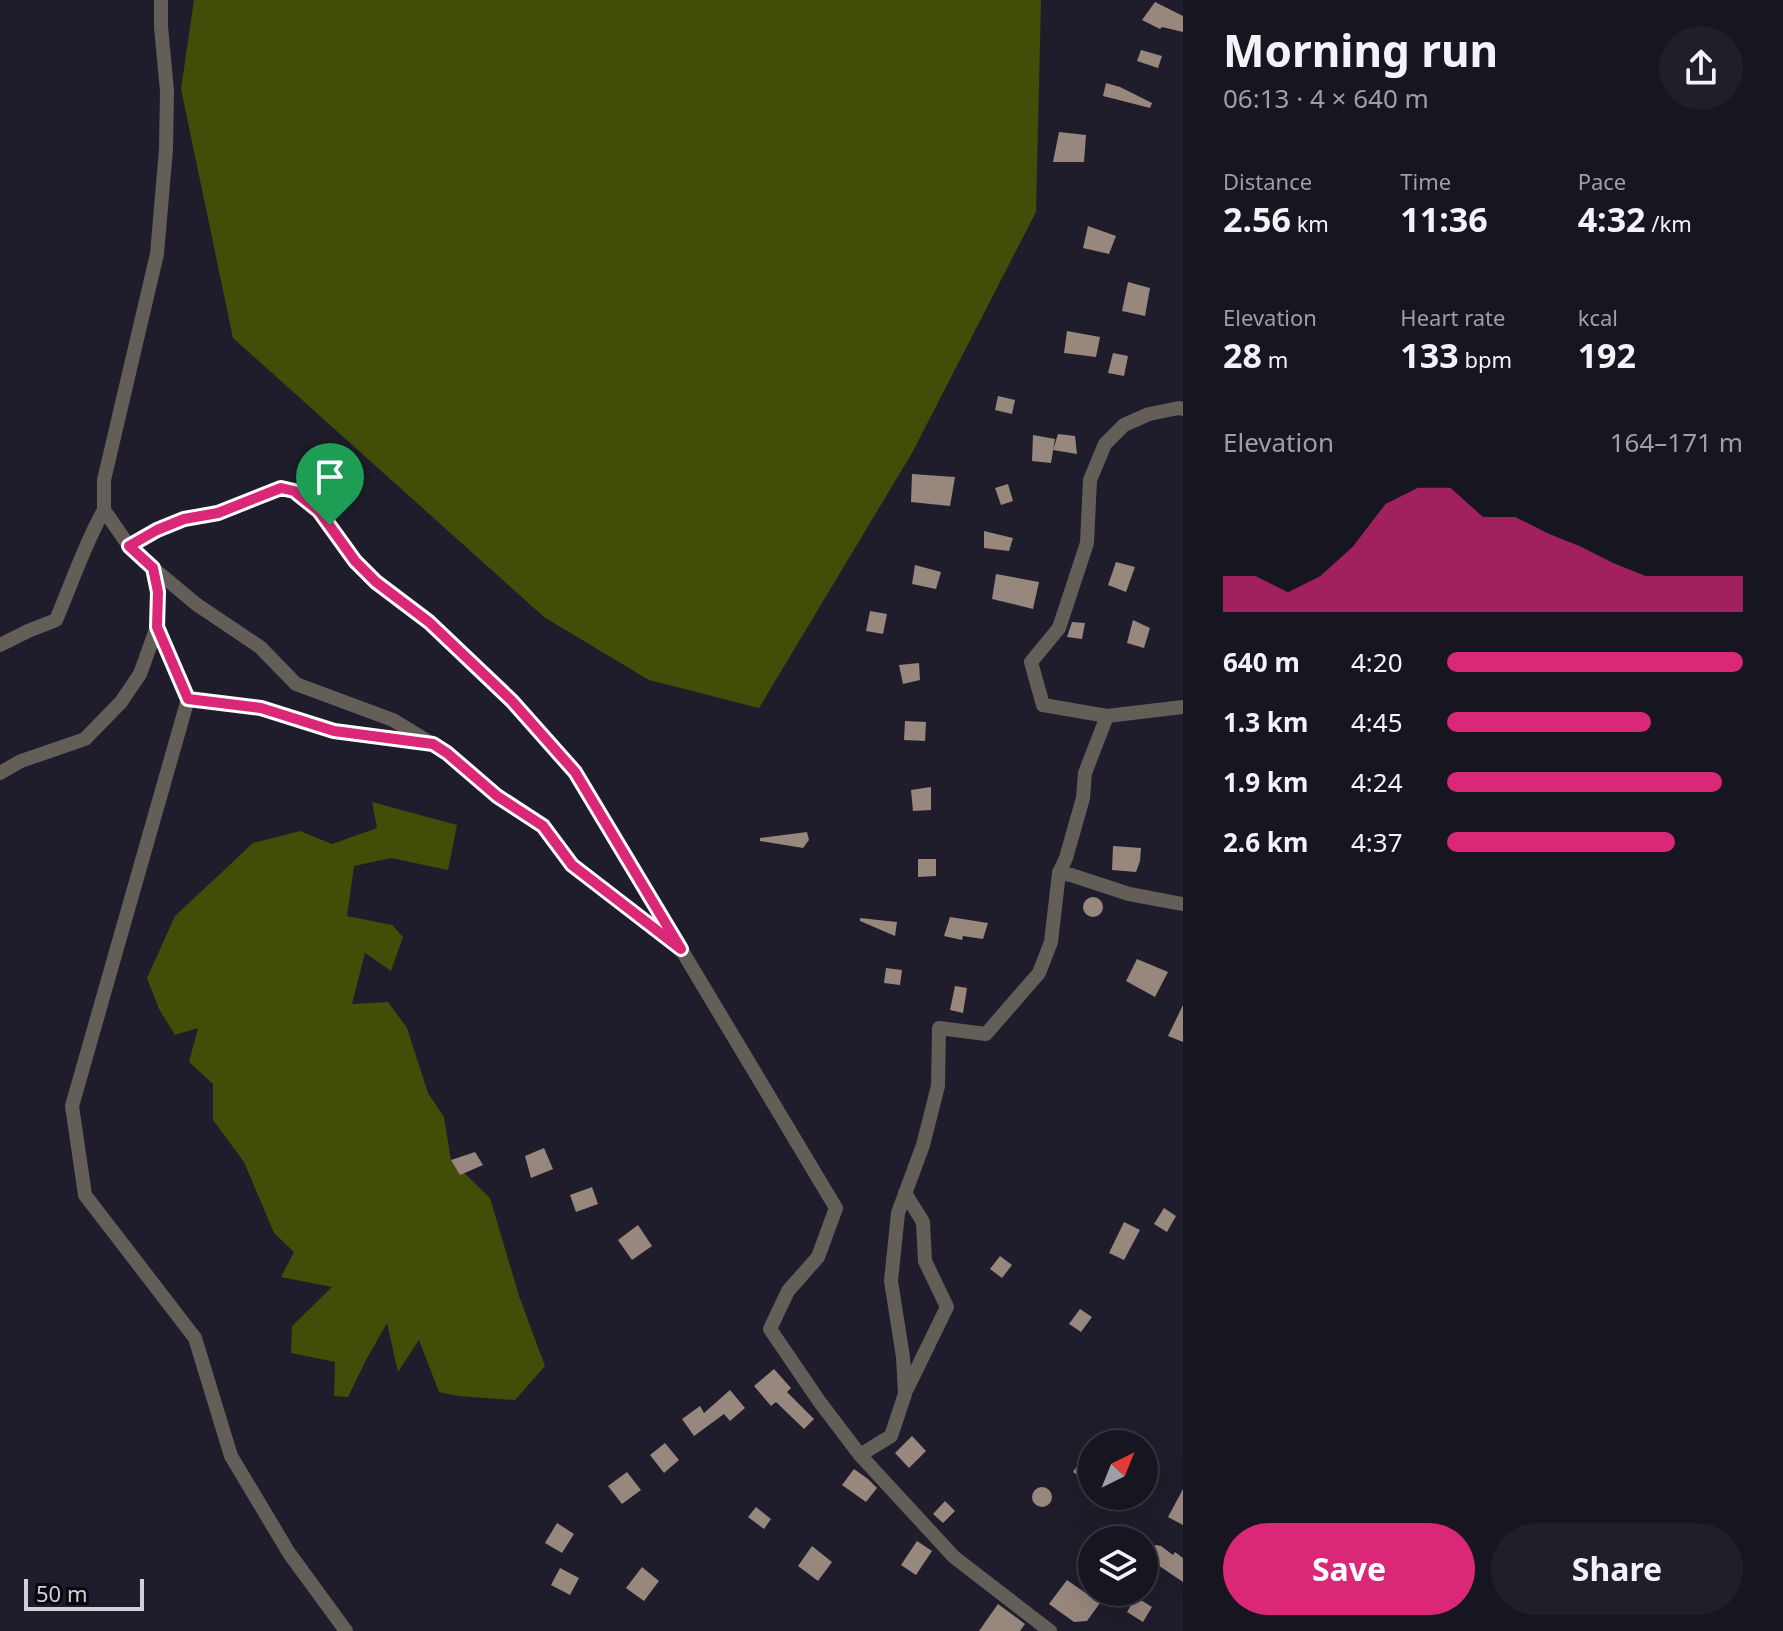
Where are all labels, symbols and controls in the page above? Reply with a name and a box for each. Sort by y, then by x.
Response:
text: Morning run [1223,20,1498,80]
button: share [1659,26,1743,110]
text: 06:13 · 4 × 640 m [1223,80,1429,116]
text: Distance [1223,166,1312,196]
text: Time [1400,166,1451,196]
text: Pace [1578,166,1626,196]
text: 2.56 [1223,196,1291,242]
text: 11:36 [1400,196,1488,242]
text: 4:32 [1578,196,1646,242]
text: km [1291,208,1329,238]
text: /km [1646,208,1692,238]
text: Elevation [1223,302,1317,332]
text: Heart rate [1400,302,1505,332]
text: kcal [1578,302,1618,332]
text: 28 [1223,332,1262,378]
text: 133 [1400,332,1459,378]
text: 192 [1578,332,1636,378]
text: m [1262,344,1288,374]
text: bpm [1459,344,1512,374]
text: Elevation [1223,424,1334,460]
text: 164–171 m [1610,424,1743,460]
pin [296,443,364,525]
icon: arrive [308,455,352,499]
text: 640 m [1223,644,1300,680]
text: 4:20 [1351,644,1403,680]
text: 1.3 km [1223,704,1308,740]
text: 4:45 [1351,704,1403,740]
text: 1.9 km [1223,764,1308,800]
text: 4:24 [1351,764,1403,800]
text: 2.6 km [1223,824,1308,860]
text: 4:37 [1351,824,1403,860]
north arrow [1078,1430,1158,1510]
map controls [1078,1430,1158,1606]
button: Save [1223,1523,1475,1615]
button: Share [1491,1523,1743,1615]
button: layers [1078,1526,1158,1606]
scale bar [24,1575,144,1611]
text: 50 m [36,1578,87,1608]

